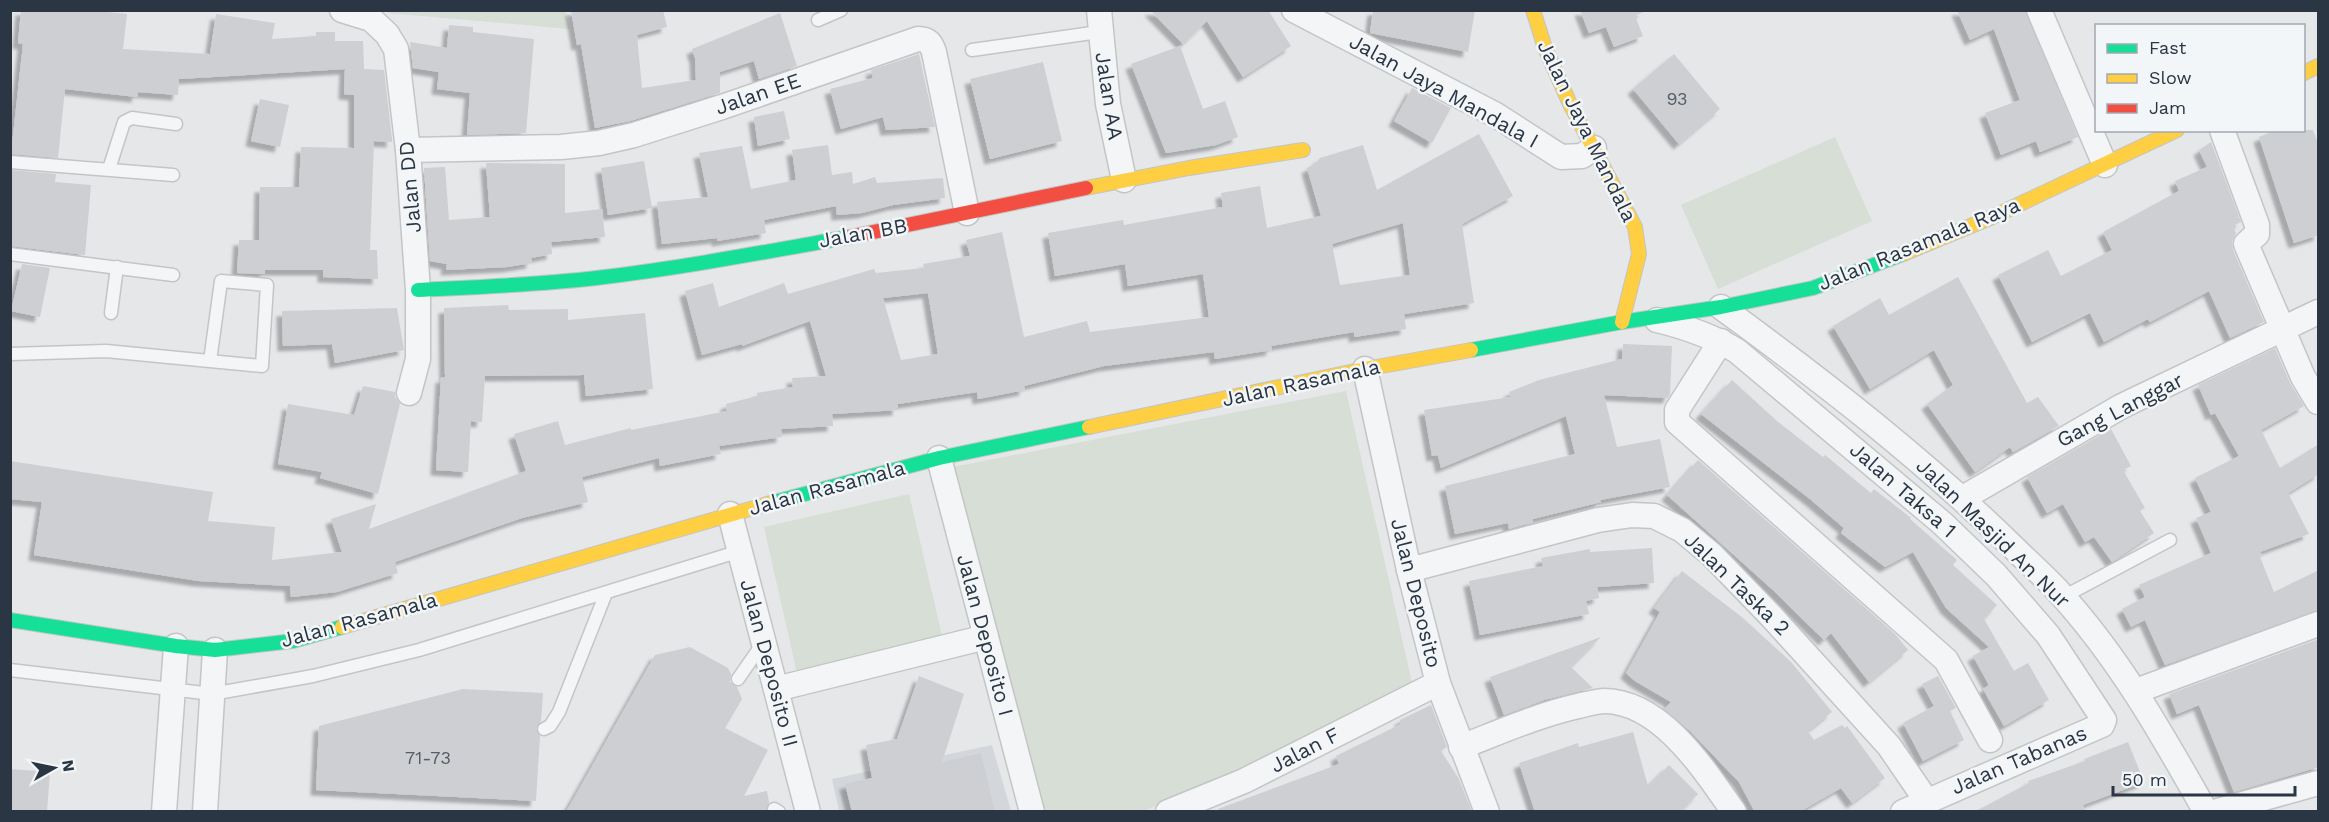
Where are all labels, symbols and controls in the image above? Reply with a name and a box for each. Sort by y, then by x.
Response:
legend [2095,24,2305,132]
street label: Jalan Jaya Mandala I [1345,28,1543,153]
street label: Jalan Jaya Mandala [1533,36,1642,226]
text: Fast [2149,37,2187,58]
street label: Jalan AA [1090,50,1129,142]
street label: Jalan EE [712,67,804,120]
text: Slow [2149,67,2192,88]
house number: 93 [1666,88,1688,109]
text: Jam [2149,97,2186,118]
street label: Jalan DD [393,140,426,234]
street label: Jalan Rasamala Raya [1814,192,2023,295]
street label: Jalan BB [817,212,909,253]
street label: Jalan Rasamala [1220,354,1382,411]
street label: Gang Langgar [2052,367,2188,452]
street label: Jalan Taksa 1 [1845,437,1962,543]
street label: Jalan Masjid An Nur [1911,453,2076,613]
street label: Jalan Rasamala [746,455,908,520]
street label: Jalan Deposito [1386,516,1447,670]
street label: Jalan Taska 2 [1679,527,1795,640]
street label: Jalan Deposito I [952,551,1019,718]
street label: Jalan Deposito II [735,576,804,749]
street label: Jalan Rasamala [278,587,440,652]
street label: Jalan Tabanas [1947,720,2090,799]
street label: Jalan F [1266,721,1344,778]
north arrow [24,738,84,798]
house number: 71-73 [405,747,451,768]
text: N [58,758,79,773]
scale bar [2113,759,2294,797]
text: 50 m [2122,769,2167,790]

